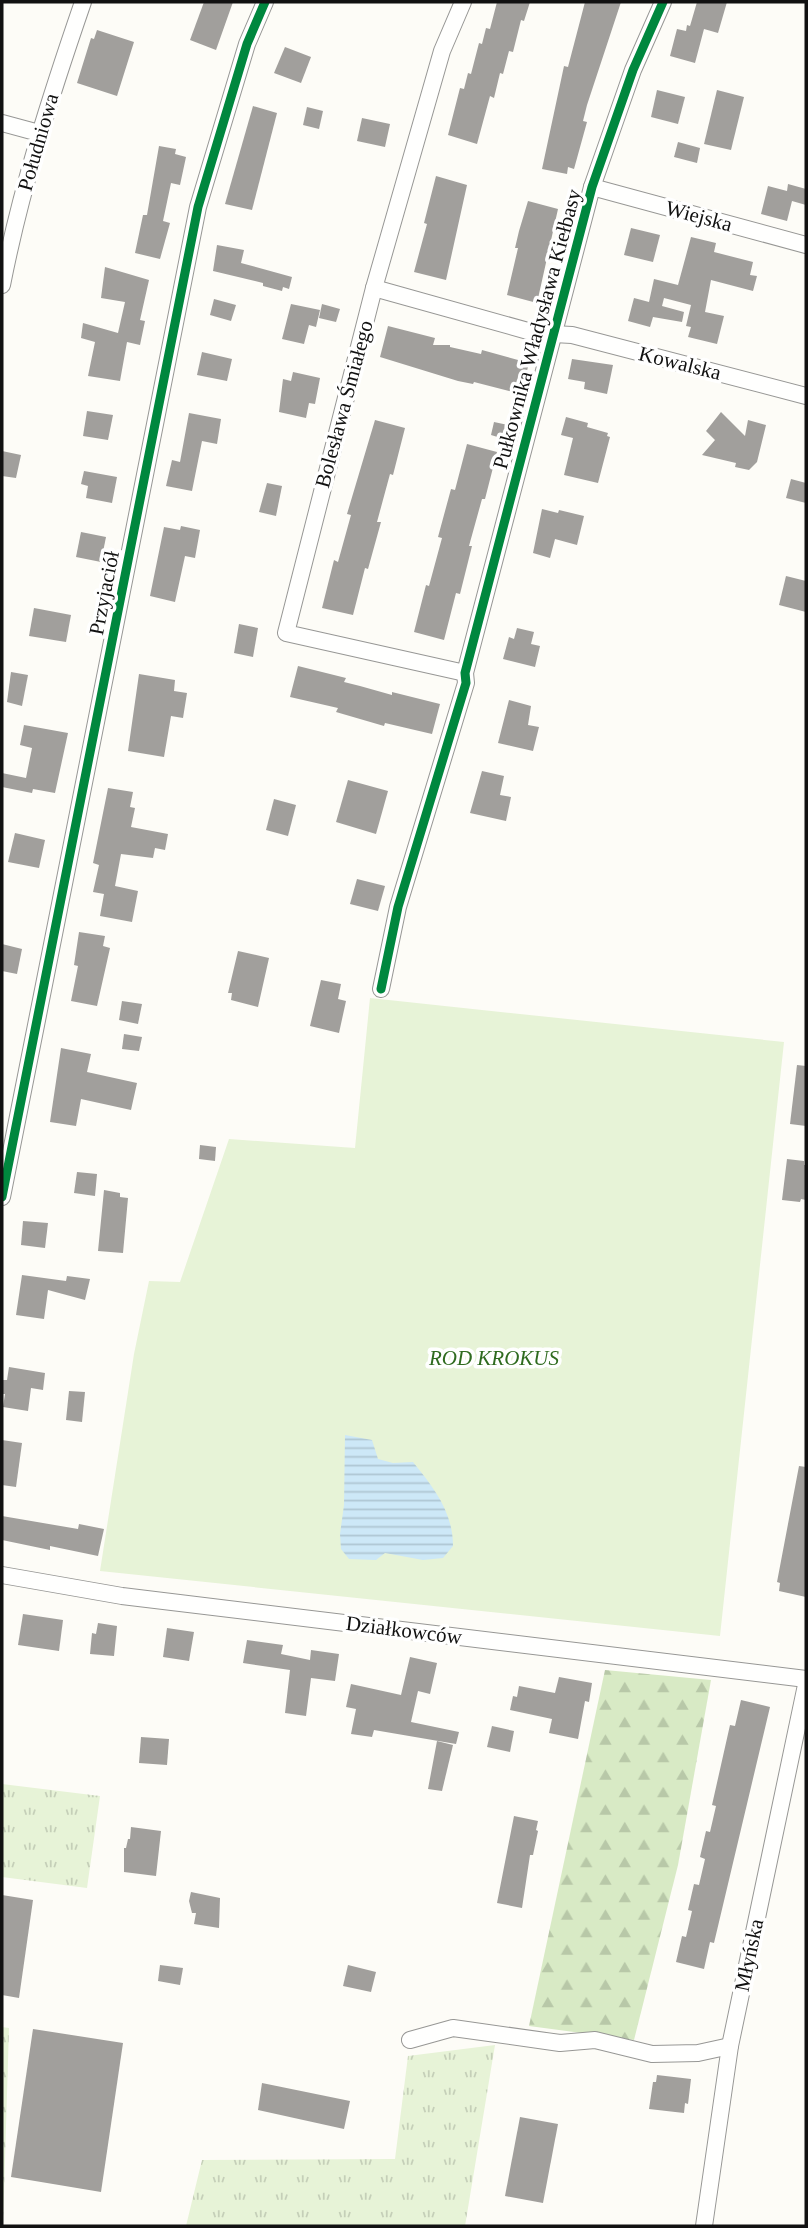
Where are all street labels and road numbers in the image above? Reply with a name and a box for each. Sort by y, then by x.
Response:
street label: Południowa [13,90,64,194]
street label: Pułkownika Władysława Kiełbasy [488,186,586,472]
street label: Wiejska [663,196,736,237]
street label: Bolesława Śmiałego [310,318,378,490]
street label: Kowalska [636,341,724,385]
street label: Przyjaciół [84,549,124,637]
street label: Działkowców [345,1611,464,1649]
street label: Młyńska [730,1916,769,1993]

